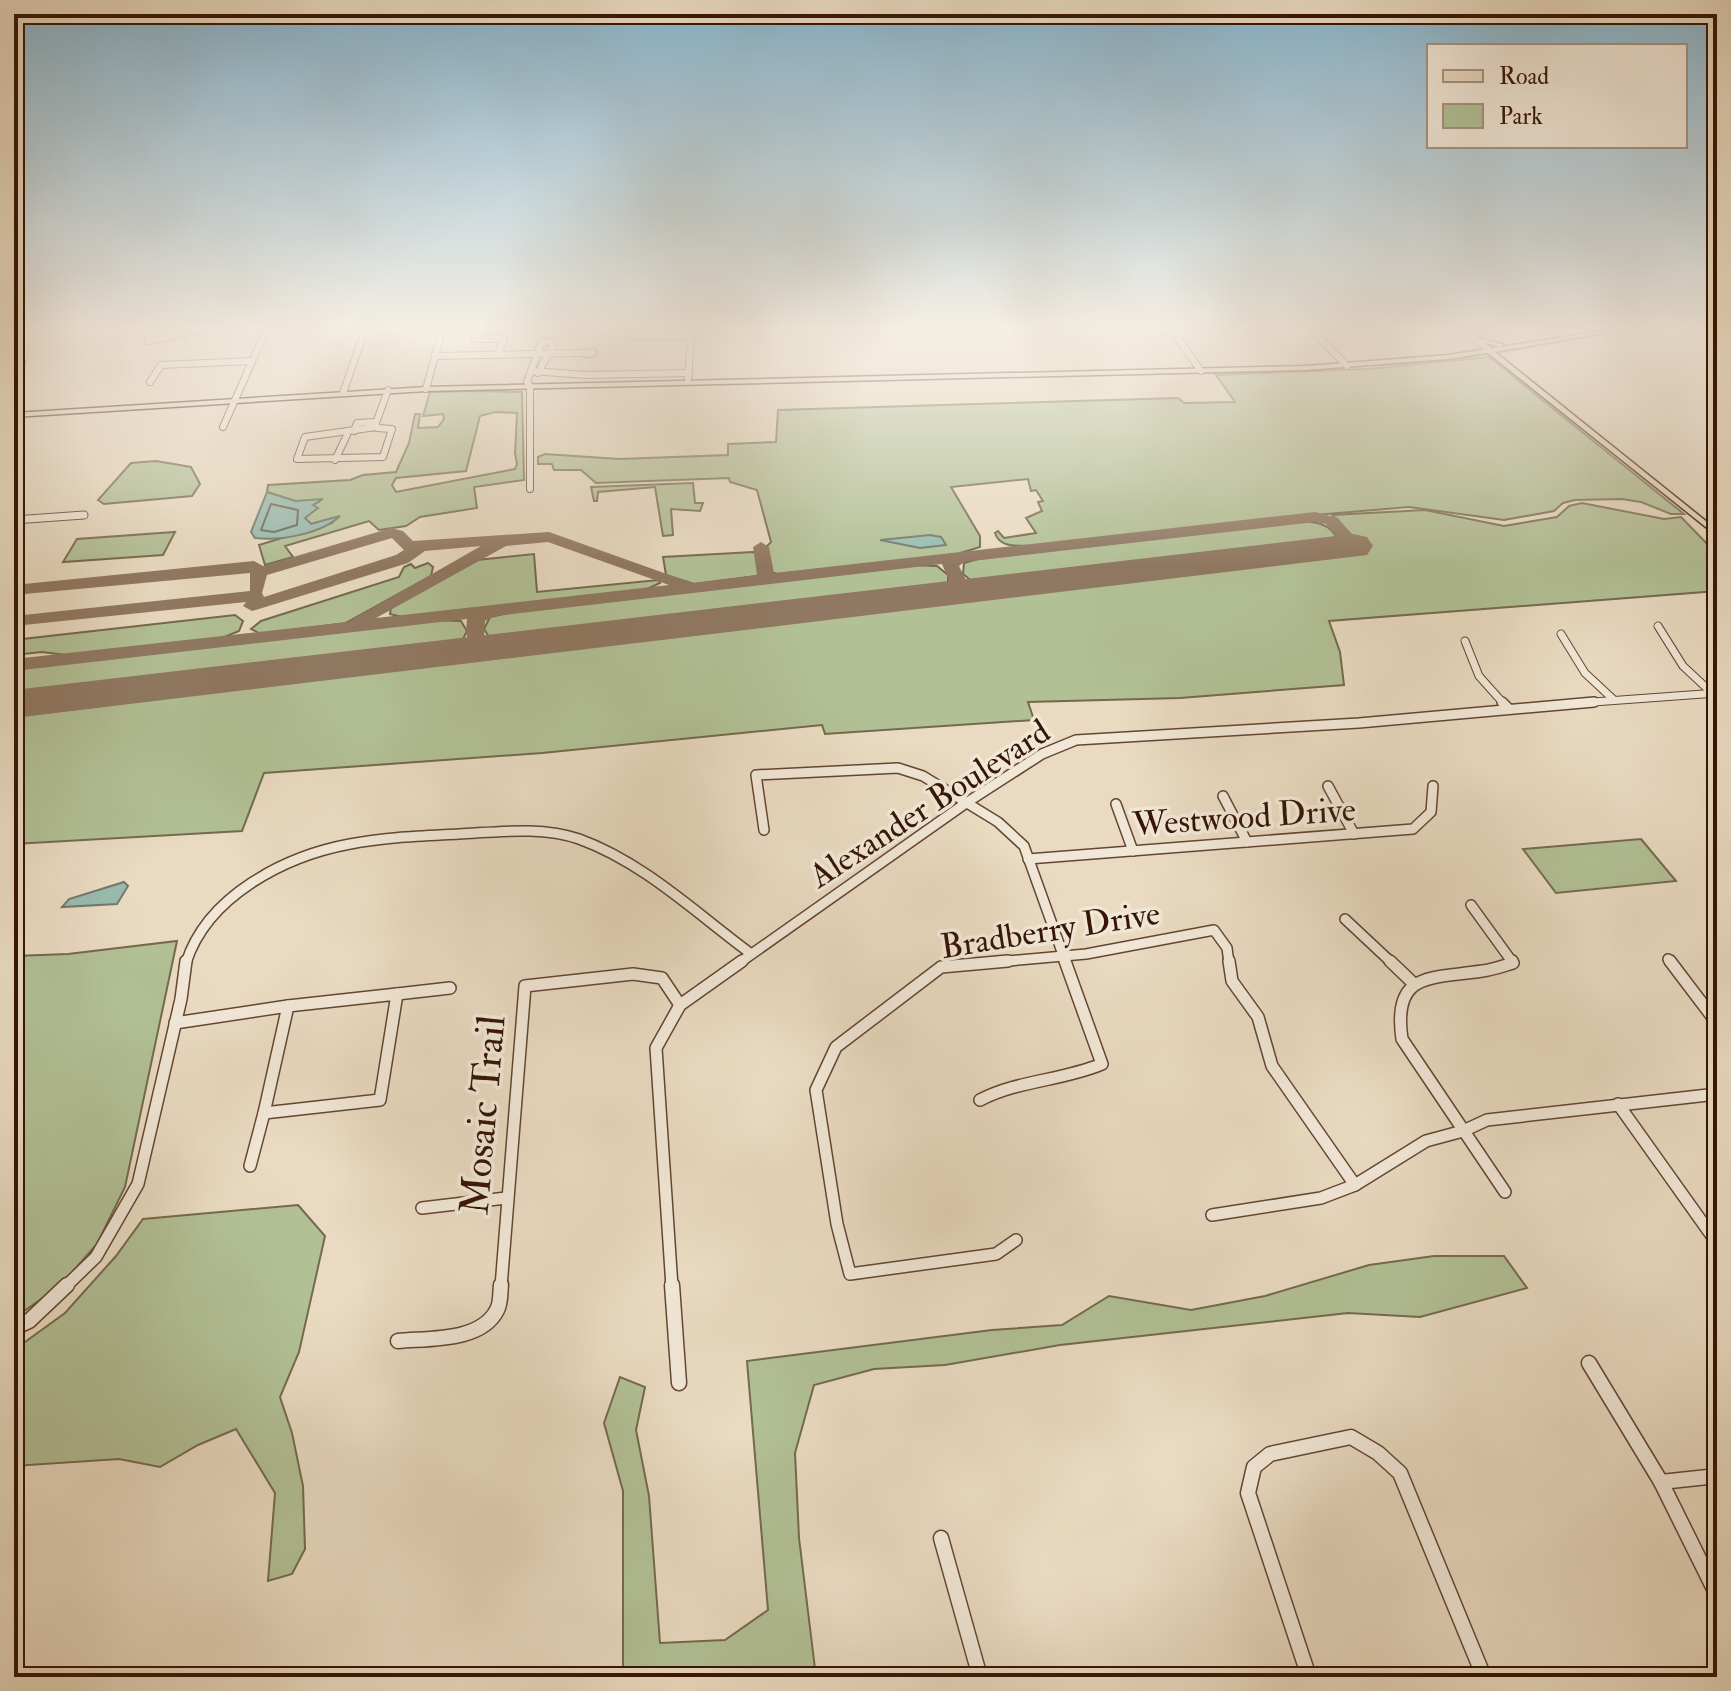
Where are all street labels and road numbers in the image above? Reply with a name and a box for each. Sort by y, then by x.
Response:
street label: Alexander Boulevard [801,710,1058,899]
street label: Westwood Drive [1130,788,1357,847]
street label: Bradberry Drive [937,892,1163,969]
street label: Mosaic Trail [449,1013,518,1217]

